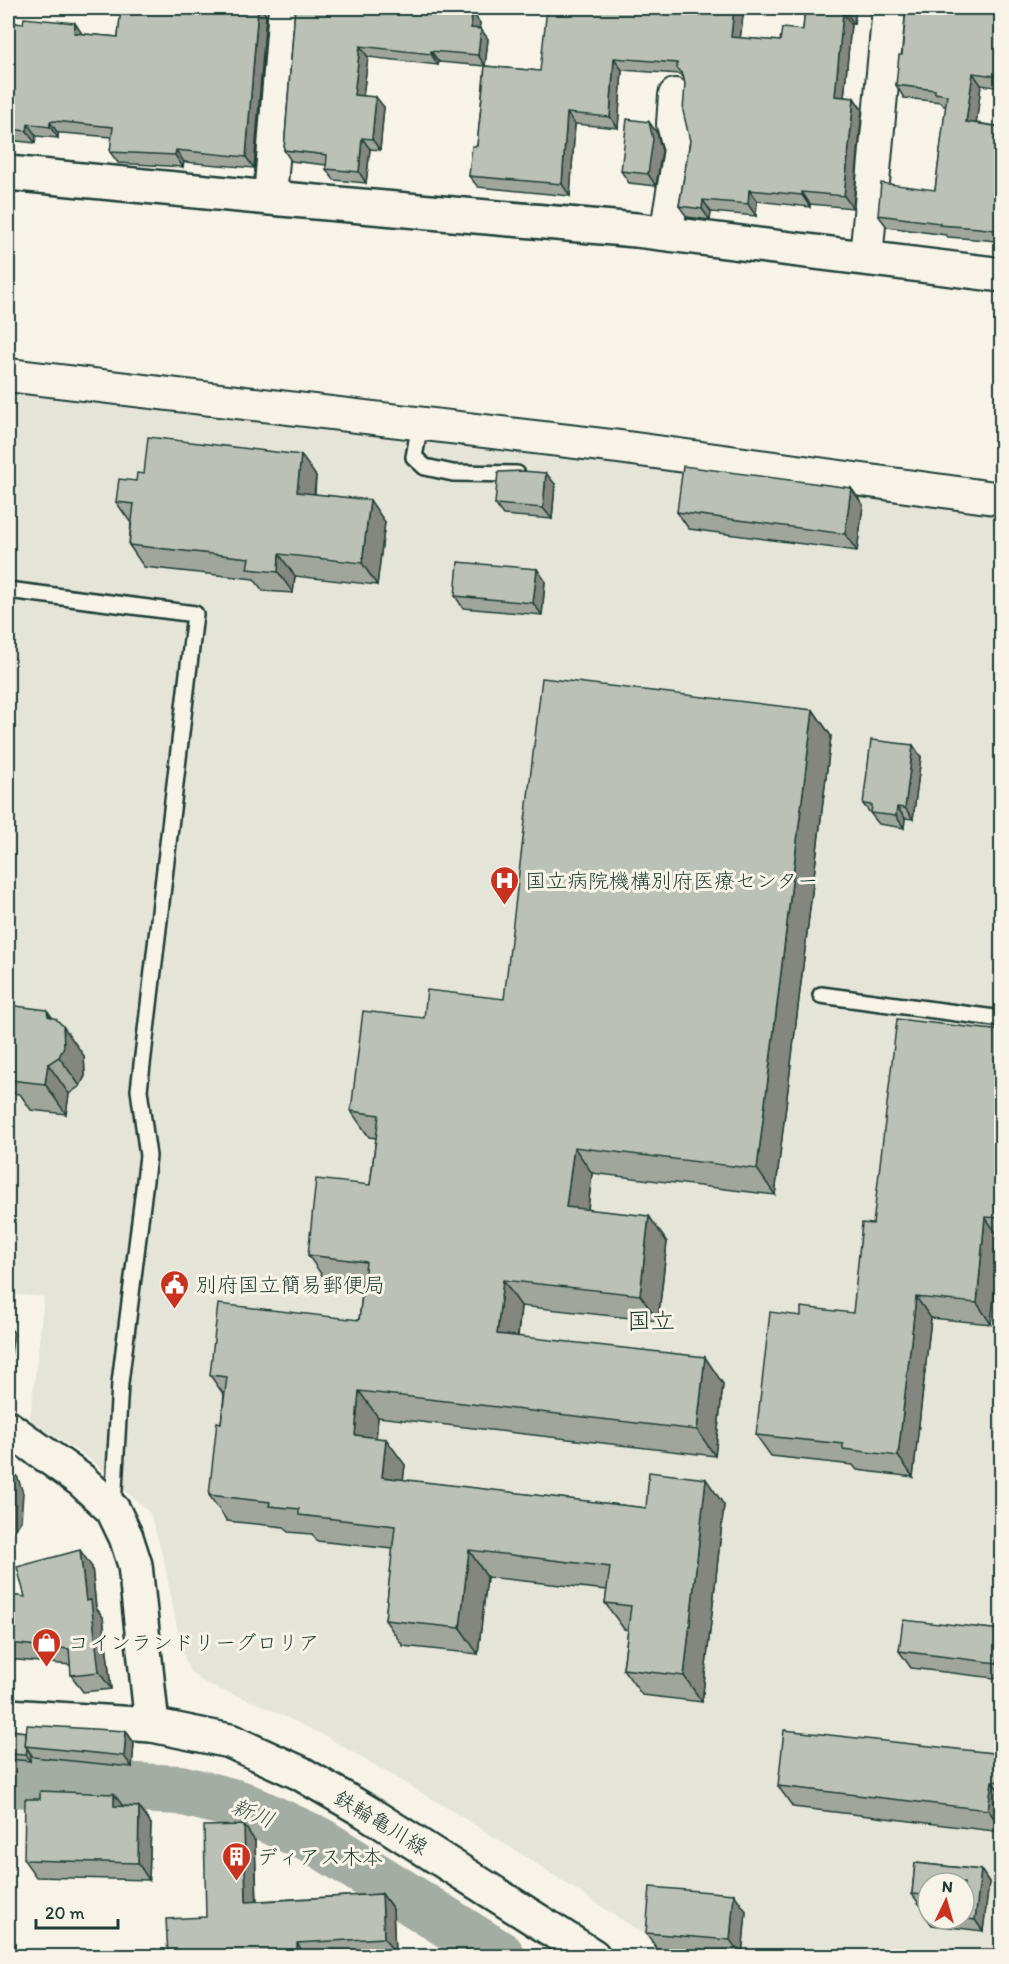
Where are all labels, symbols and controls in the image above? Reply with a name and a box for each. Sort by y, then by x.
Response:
hospital icon: 国立病院機構別府医療センター [488,864,520,906]
place label: 国立病院機構別府医療センター [525,868,818,893]
public building icon: 別府国立簡易郵便局 [159,1268,191,1310]
place label: 別府国立簡易郵便局 [196,1272,385,1297]
district label: 国立 [627,1306,675,1335]
shop icon: コインランドリーグロリア [31,1626,63,1668]
place label: コインランドリーグロリア [68,1630,320,1655]
street label: 鉄輪亀川線 [330,1784,432,1860]
water label: 新川 [228,1792,278,1834]
building icon: ディアス木本 [220,1840,252,1882]
place label: ディアス木本 [257,1844,383,1869]
north arrow [916,1871,976,1931]
text: N [941,1877,953,1896]
scale bar [36,1892,118,1930]
text: 20 m [45,1902,85,1924]

